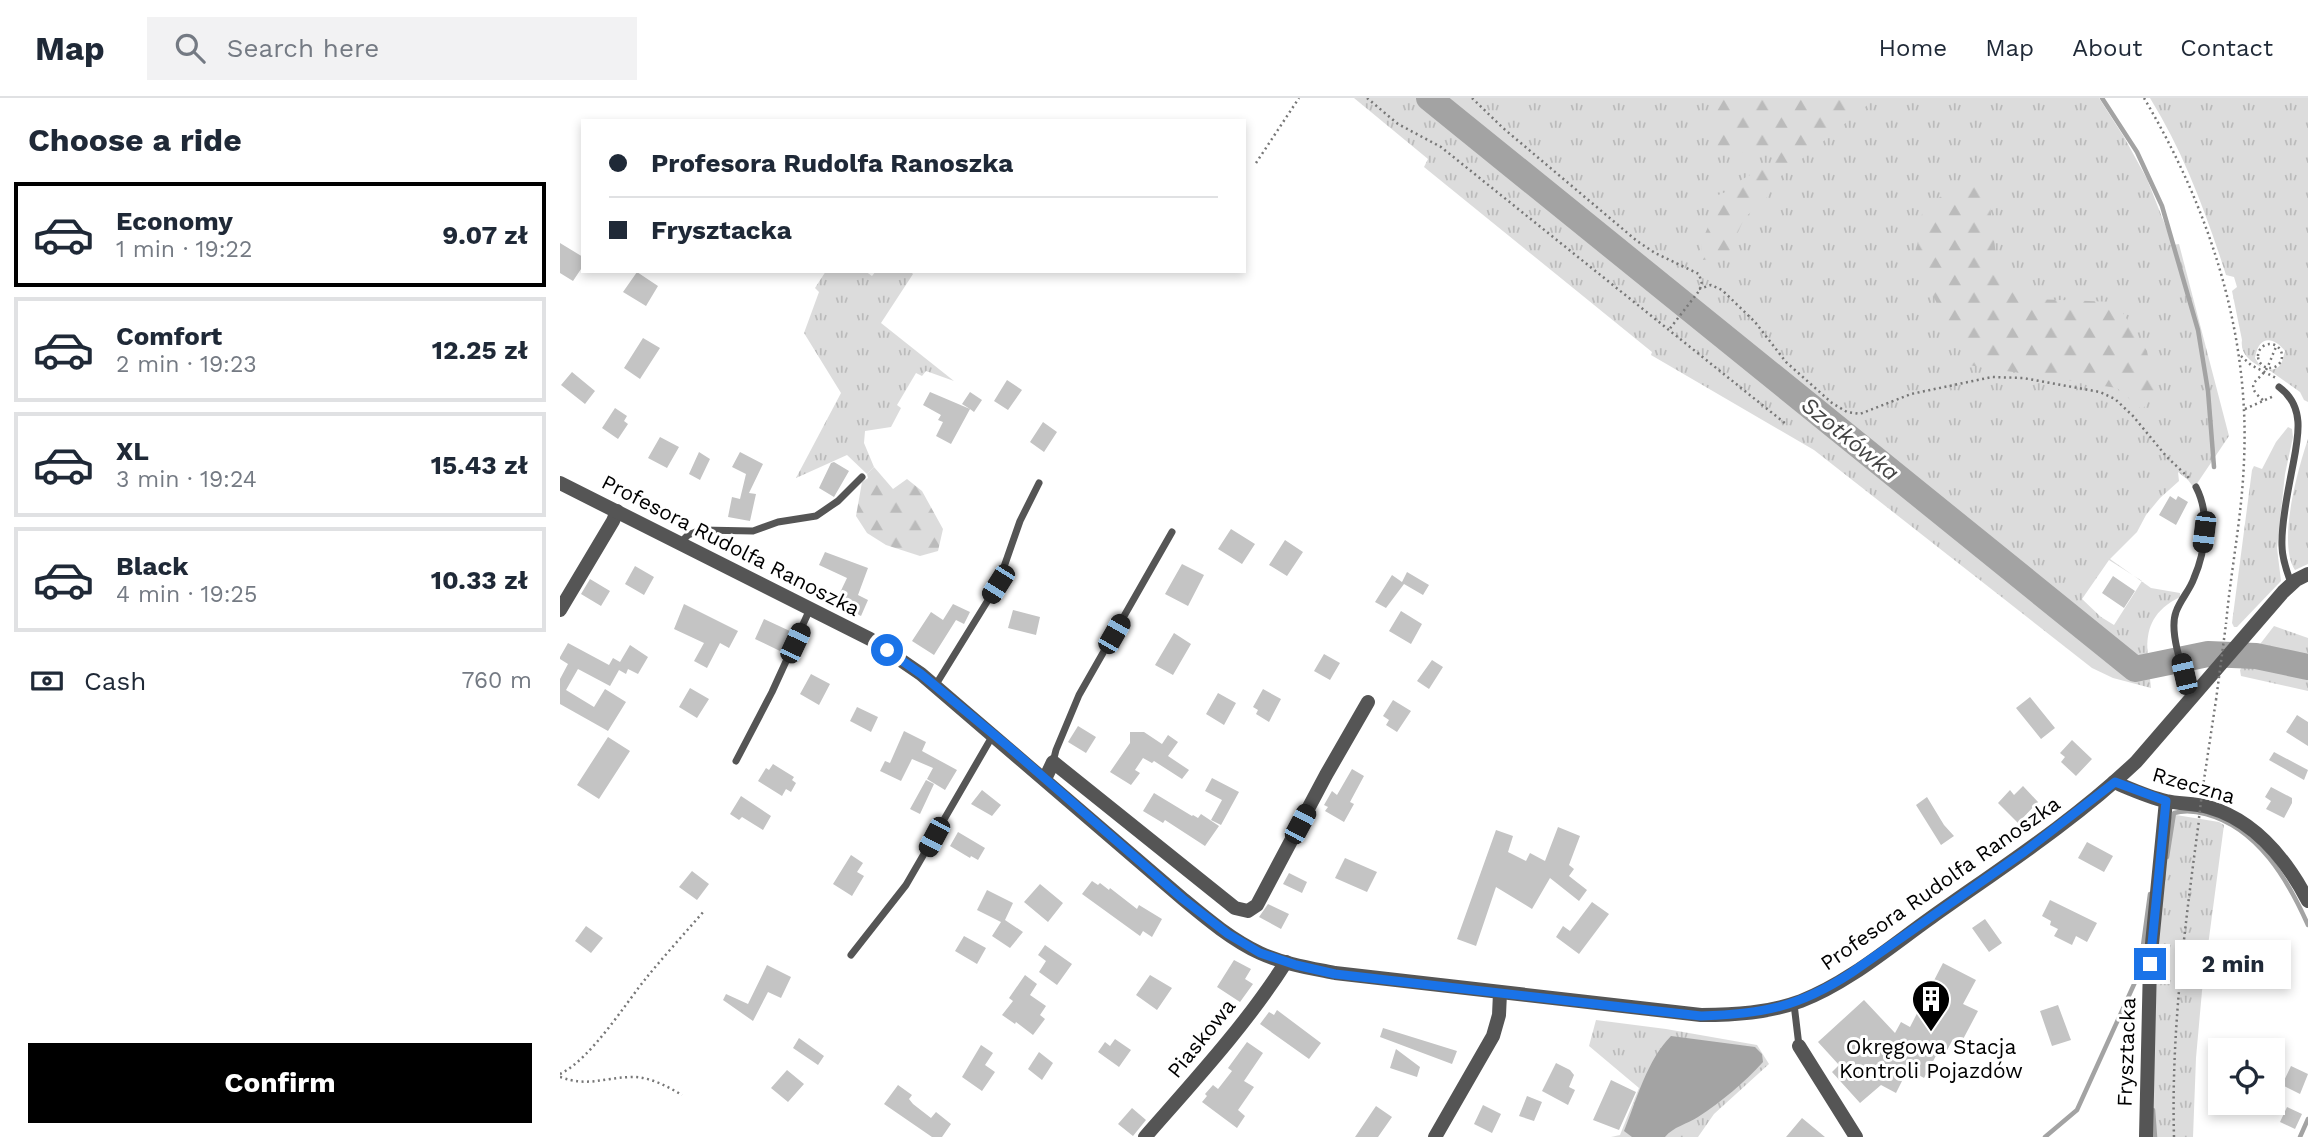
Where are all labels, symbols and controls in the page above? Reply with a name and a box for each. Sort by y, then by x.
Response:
search box [147,17,637,80]
text: Map [35,29,105,68]
icon: search [171,29,209,67]
text: Search here [227,33,379,63]
text: Home [1879,34,1947,62]
text: Map [1985,34,2034,62]
text: About [2072,34,2142,62]
text: Contact [2180,34,2273,62]
text: Choose a ride [28,121,242,159]
text: Profesora Rudolfa Ranoszka [651,148,1013,178]
icon: car [32,203,95,266]
text: Economy [116,206,233,236]
text: Frysztacka [651,215,792,245]
text: 9.07 zł [442,220,528,250]
text: 1 min · 19:22 [116,236,252,263]
icon: car [32,318,95,381]
text: Comfort [116,321,222,351]
text: 12.25 zł [432,335,528,365]
text: 2 min · 19:23 [116,351,257,378]
water label: Szotkówka [1796,391,1904,487]
icon: car [32,433,95,496]
text: XL [116,436,149,466]
text: 15.43 zł [431,450,528,480]
text: 3 min · 19:24 [116,466,257,493]
street label: Profesora Rudolfa Ranoszka [598,469,864,621]
car [2192,510,2217,554]
icon: car [32,548,95,611]
text: Black [116,551,188,581]
car [978,561,1019,607]
text: 10.33 zł [431,565,528,595]
text: 4 min · 19:25 [116,581,257,608]
car [1095,611,1134,657]
car [777,620,814,666]
route start [871,634,903,666]
car [2170,651,2199,697]
icon: cash [28,662,66,700]
text: Cash [84,666,146,696]
text: 760 m [462,667,532,694]
street label: Rzeczna [2150,761,2238,809]
street label: Profesora Rudolfa Ranoszka [1816,791,2065,975]
car [1281,801,1320,847]
car [915,814,954,860]
callout: 2 min [2174,940,2290,988]
route end [2134,948,2166,980]
text: 2 min [2202,951,2264,978]
building icon: Okręgowa Stacja Kontroli Pojazdów [1910,978,1952,1033]
street label: Piaskowa [1162,993,1240,1083]
street label: Frysztacka [2112,997,2140,1107]
place label: Okręgowa Stacja Kontroli Pojazdów [1839,1034,2023,1083]
map controls [2208,1038,2285,1115]
button: locate [2208,1038,2285,1115]
button: Confirm [28,1043,532,1123]

